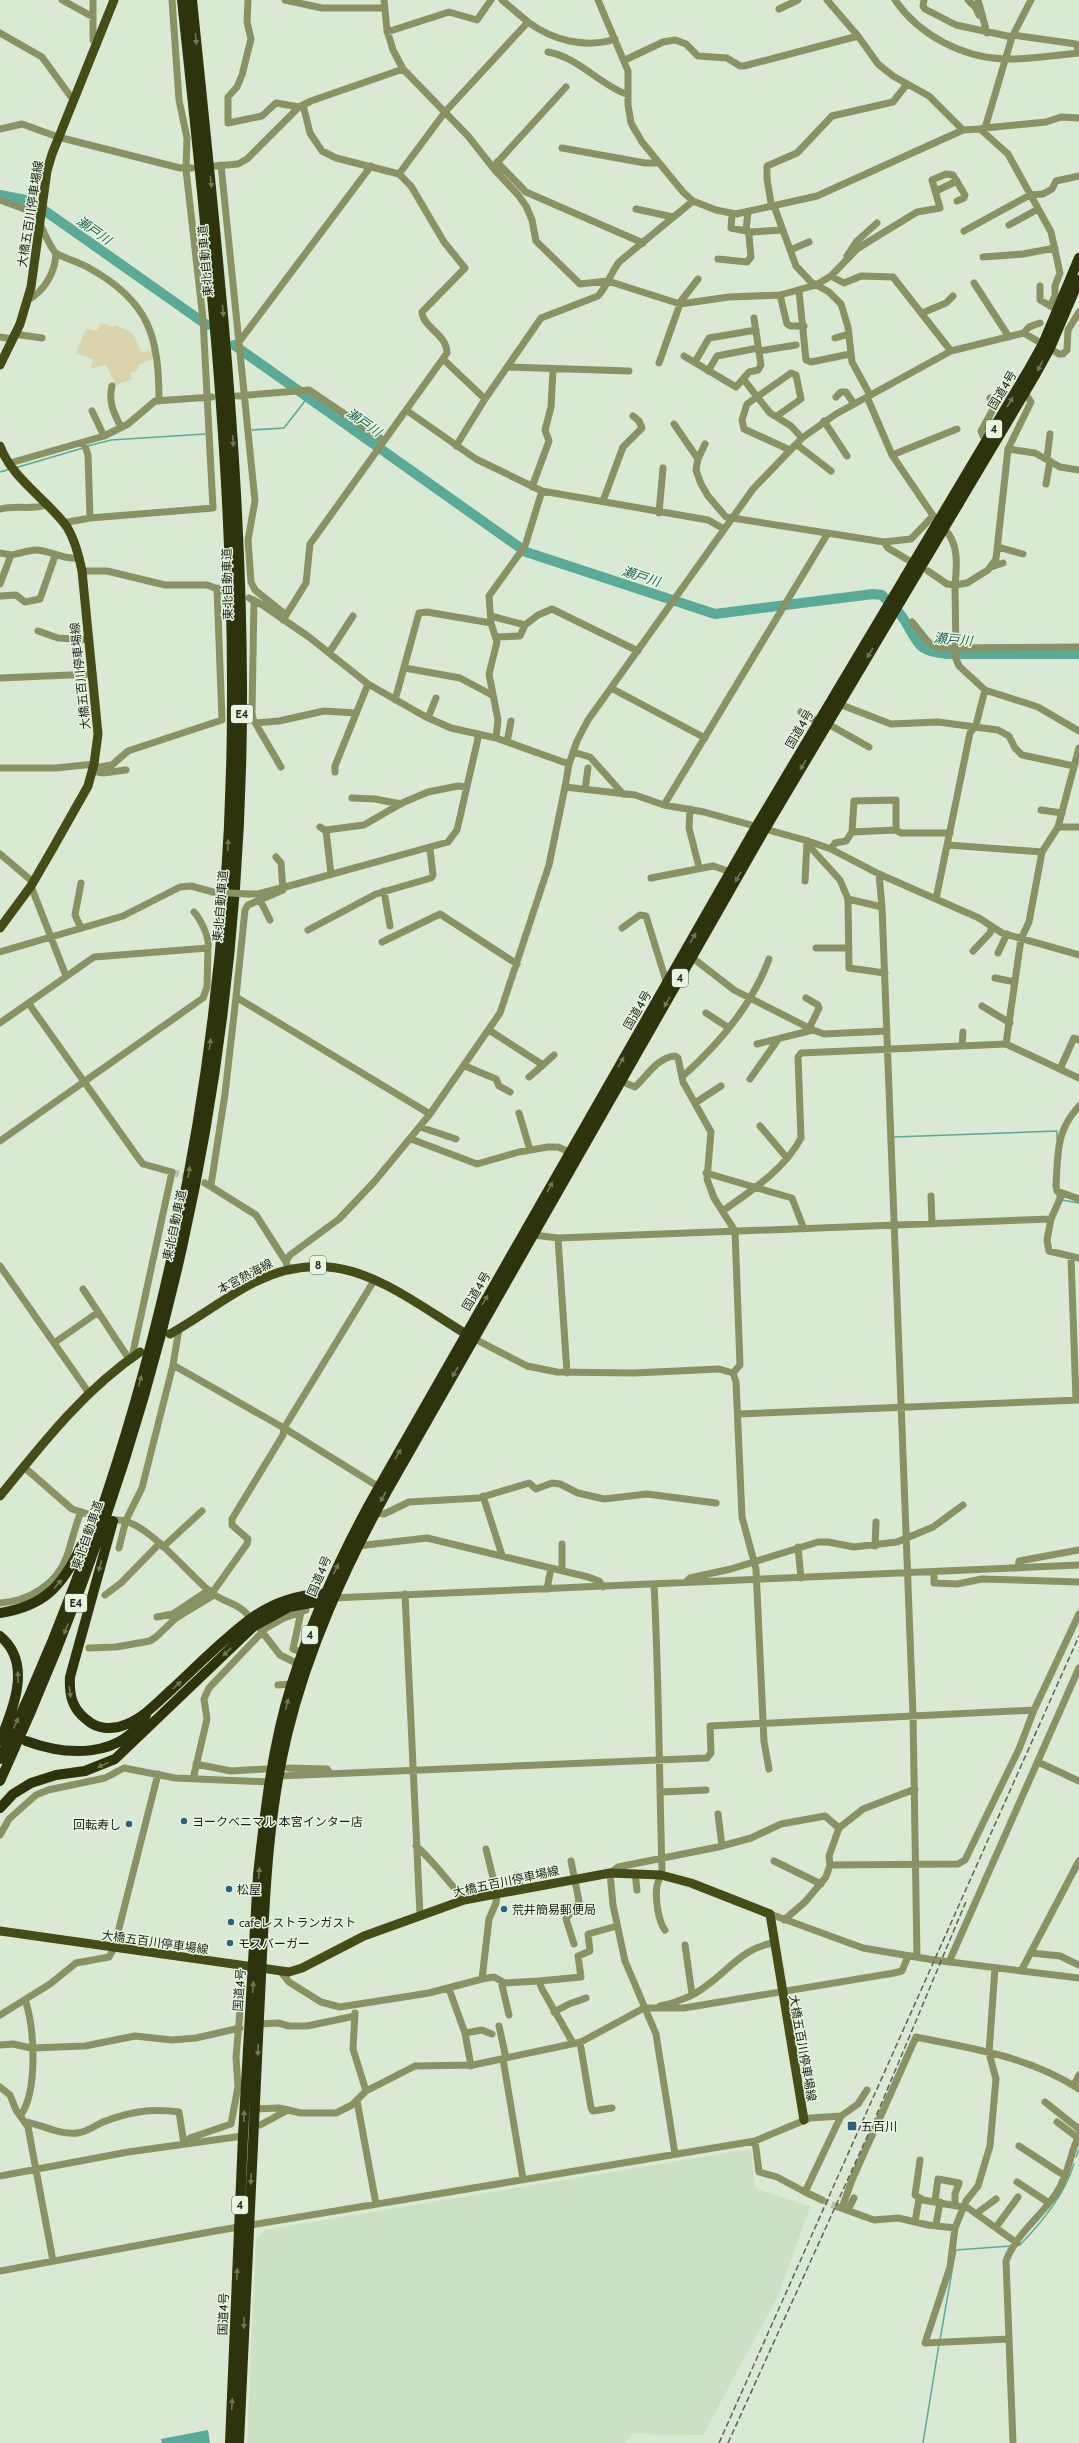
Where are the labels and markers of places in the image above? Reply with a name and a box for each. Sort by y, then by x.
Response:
place label: ヨークベニマル 本宮インター店 [192,1814,363,1829]
marker: ヨークベニマル 本宮インター店 [179,1816,189,1826]
place label: 回転寿し [73,1817,121,1832]
marker: 回転寿し [124,1819,134,1829]
place label: 松屋 [237,1882,261,1897]
marker: 松屋 [224,1884,234,1894]
place label: 荒井簡易郵便局 [512,1902,596,1917]
marker: 荒井簡易郵便局 [499,1904,509,1914]
place label: cafeレストランガスト [239,1915,356,1930]
marker: cafeレストランガスト [226,1917,236,1927]
place label: モスバーガー [238,1936,310,1951]
marker: モスバーガー [225,1938,235,1948]
place label: 五百川 [861,2119,897,2134]
marker: 五百川 [846,2120,858,2132]

